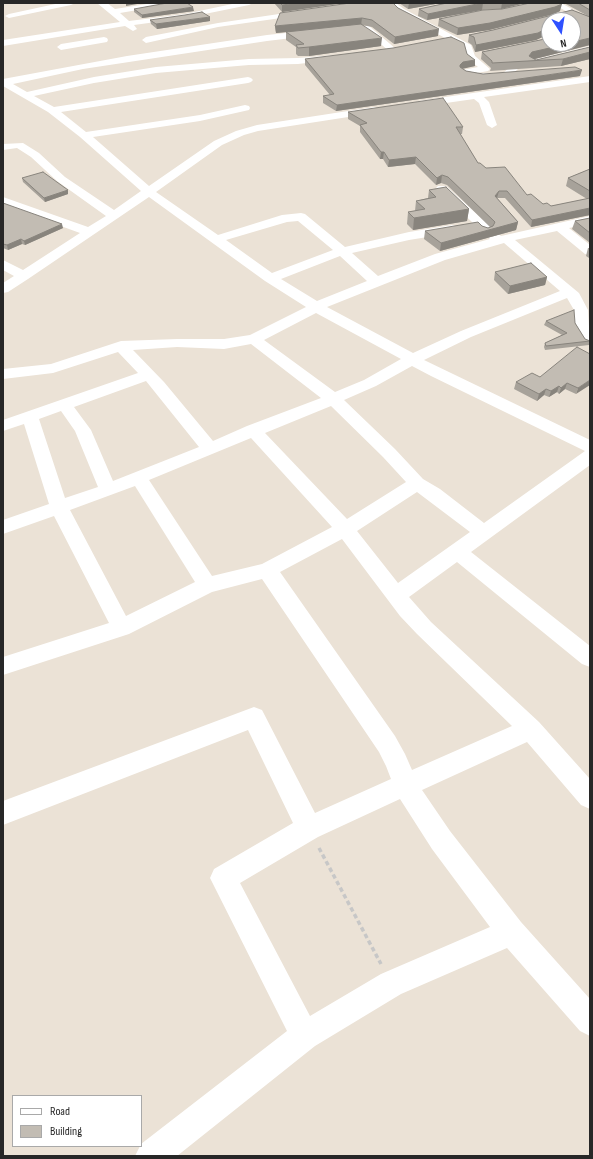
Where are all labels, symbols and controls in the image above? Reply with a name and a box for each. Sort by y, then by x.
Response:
north arrow [541,12,581,52]
text: N [559,36,568,50]
legend [12,1095,142,1147]
text: Road [50,1104,70,1119]
text: Building [50,1124,82,1139]

